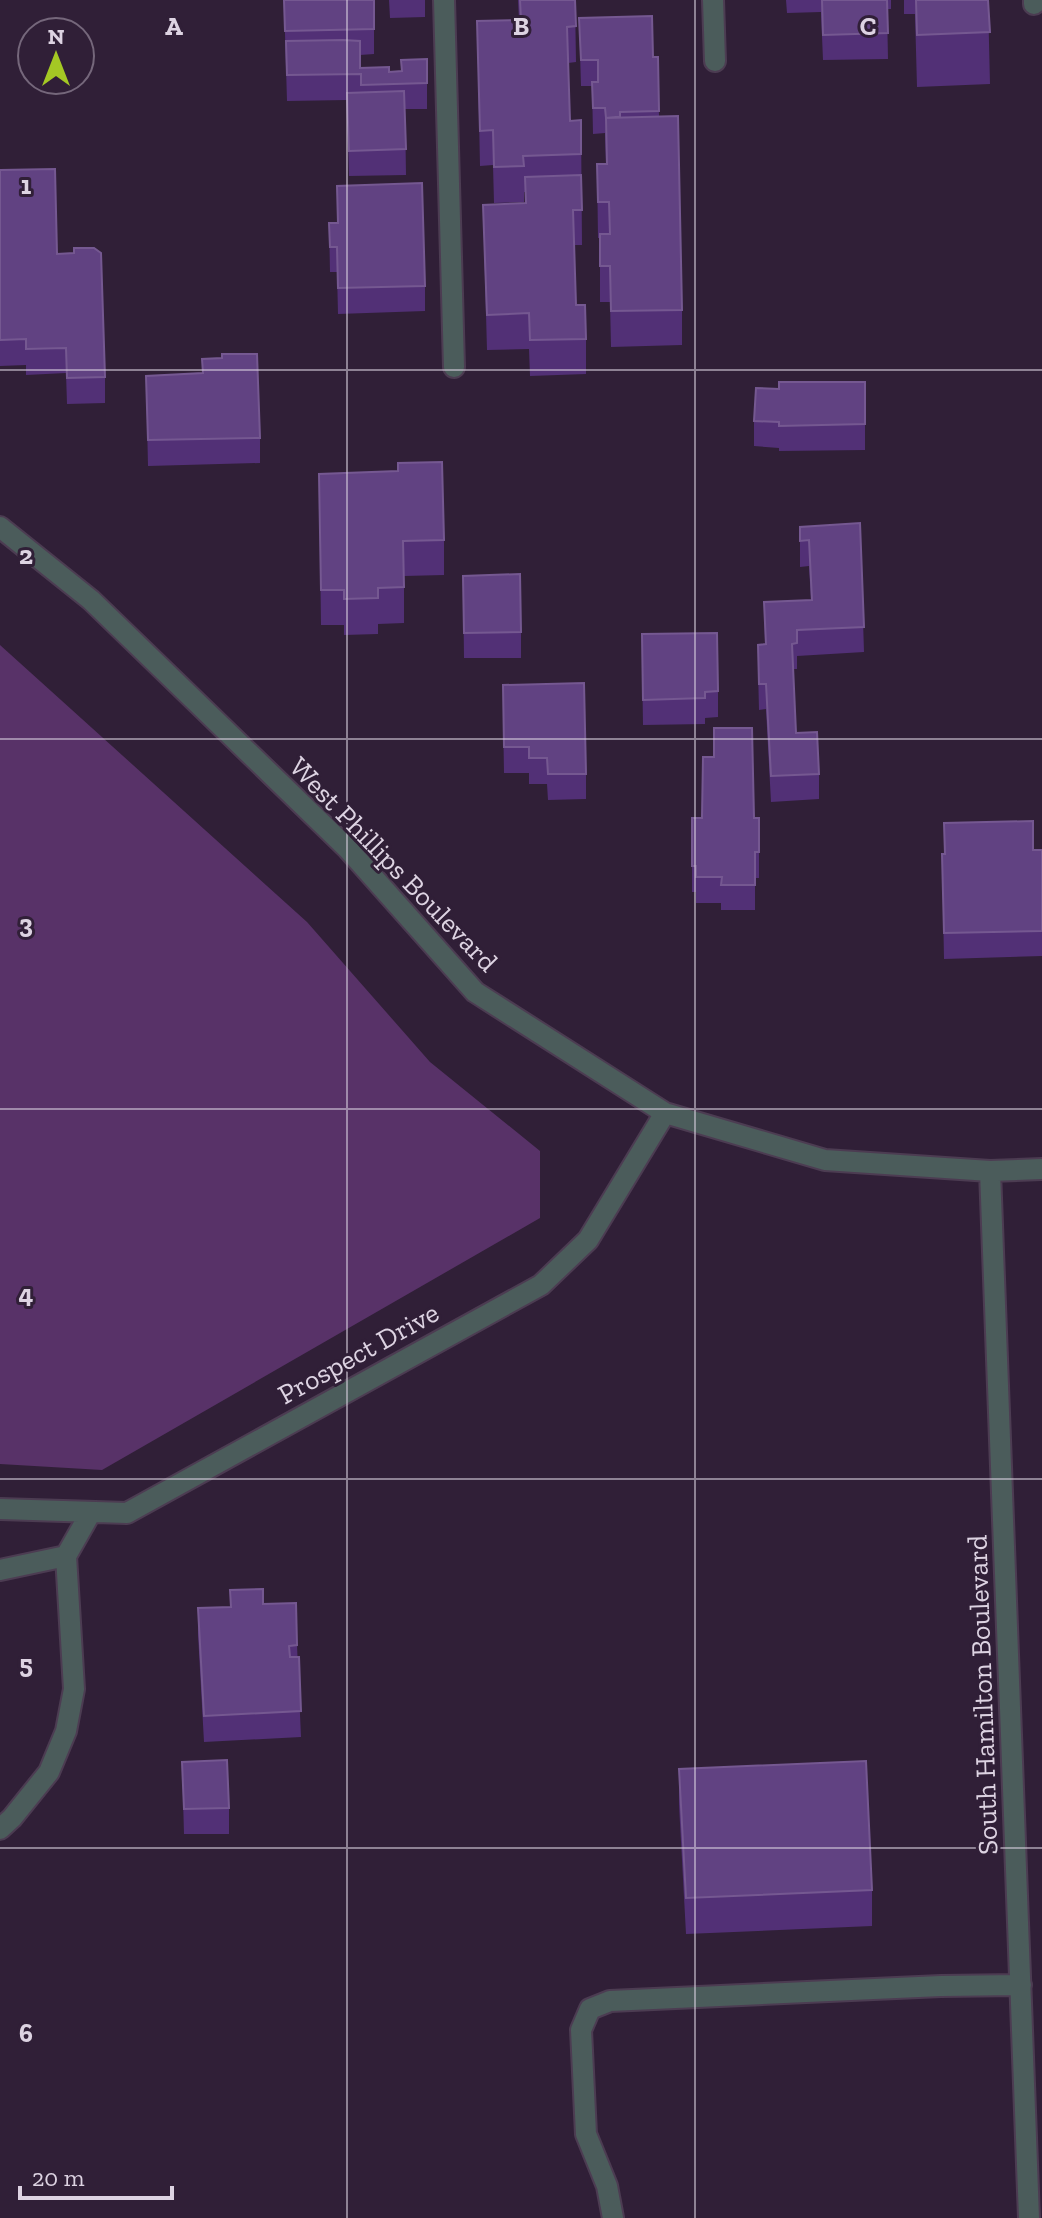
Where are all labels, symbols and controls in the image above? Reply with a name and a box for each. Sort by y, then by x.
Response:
text: A [165,10,183,42]
text: B [513,10,529,42]
text: C [860,10,876,42]
north arrow [16,16,96,96]
text: N [48,23,65,50]
text: 1 [21,169,32,201]
text: 2 [19,539,33,571]
street label: West Phillips Boulevard [283,750,505,978]
text: 3 [19,908,33,940]
text: 4 [19,1278,34,1310]
street label: Prospect Drive [272,1296,444,1411]
street label: South Hamilton Boulevard [960,1534,1005,1856]
text: 5 [19,1648,33,1680]
text: 6 [19,2017,33,2049]
scale bar [20,2150,172,2200]
text: 20 m [32,2163,85,2192]

